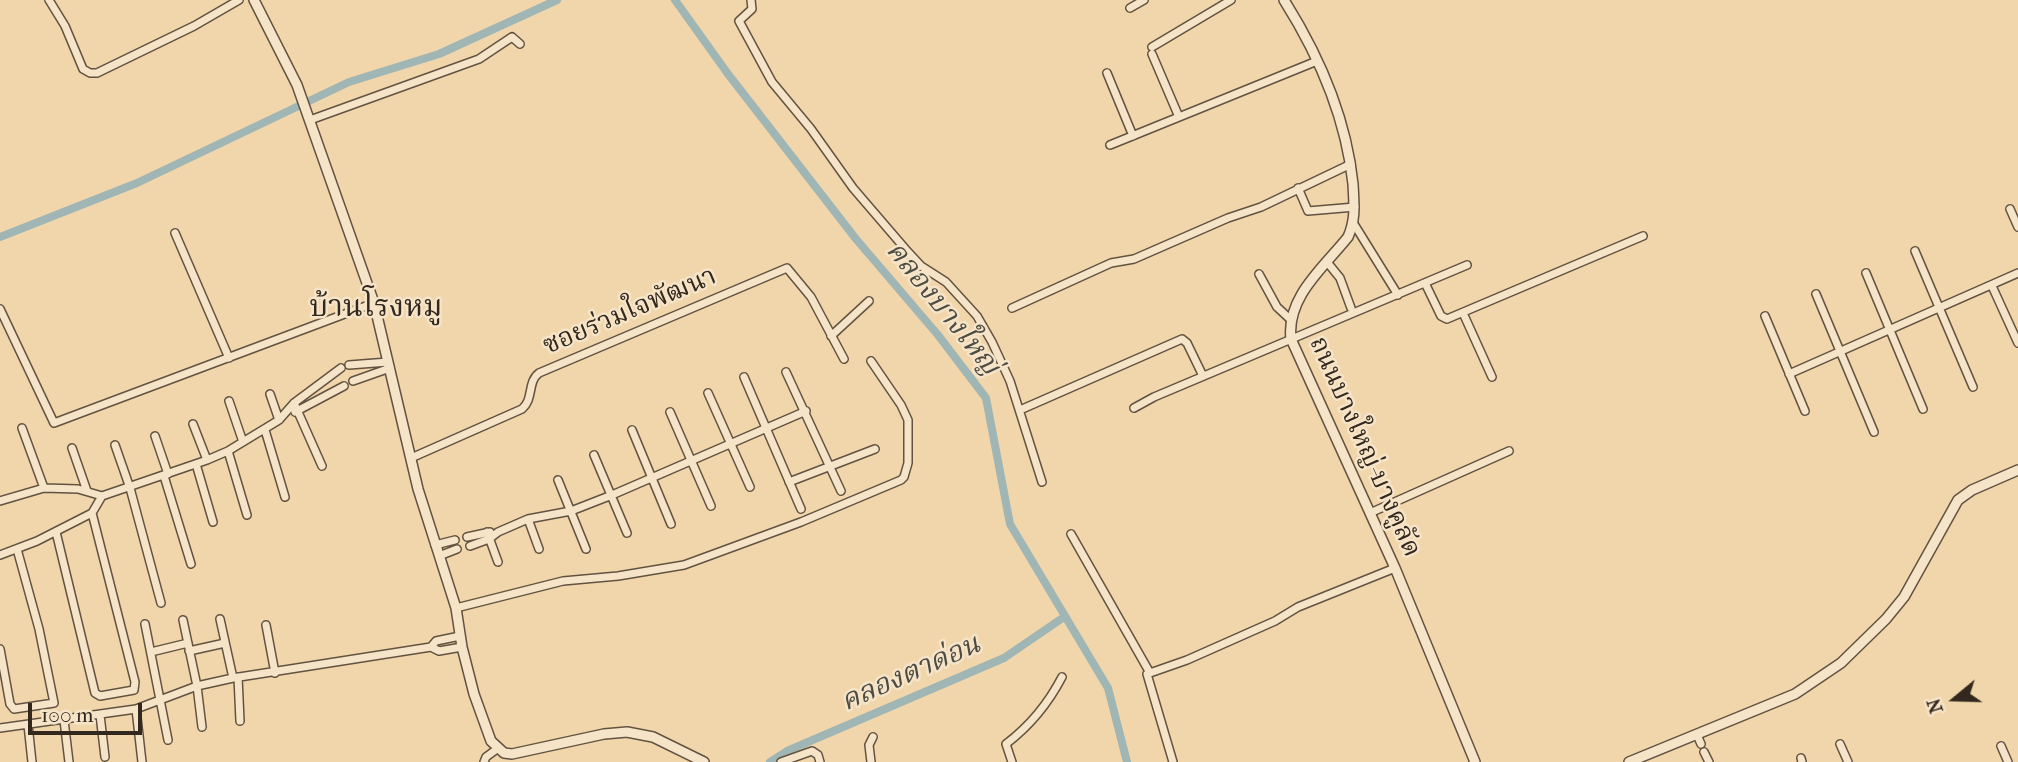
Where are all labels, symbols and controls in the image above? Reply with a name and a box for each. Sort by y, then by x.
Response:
water label: คลองบางใหญ่ [878,235,1006,383]
street label: ซอยร่วมใจพัฒนา [539,261,721,363]
district label: บ้านโรงหมู [310,291,442,327]
street label: ถนนบางใหญ่-บางคูลัด [1301,332,1427,562]
water label: คลองตาด่อน [836,628,986,720]
north arrow [1920,664,1990,734]
scale bar [32,688,145,732]
text: N [1922,695,1948,716]
text: 100 m [41,703,94,727]

